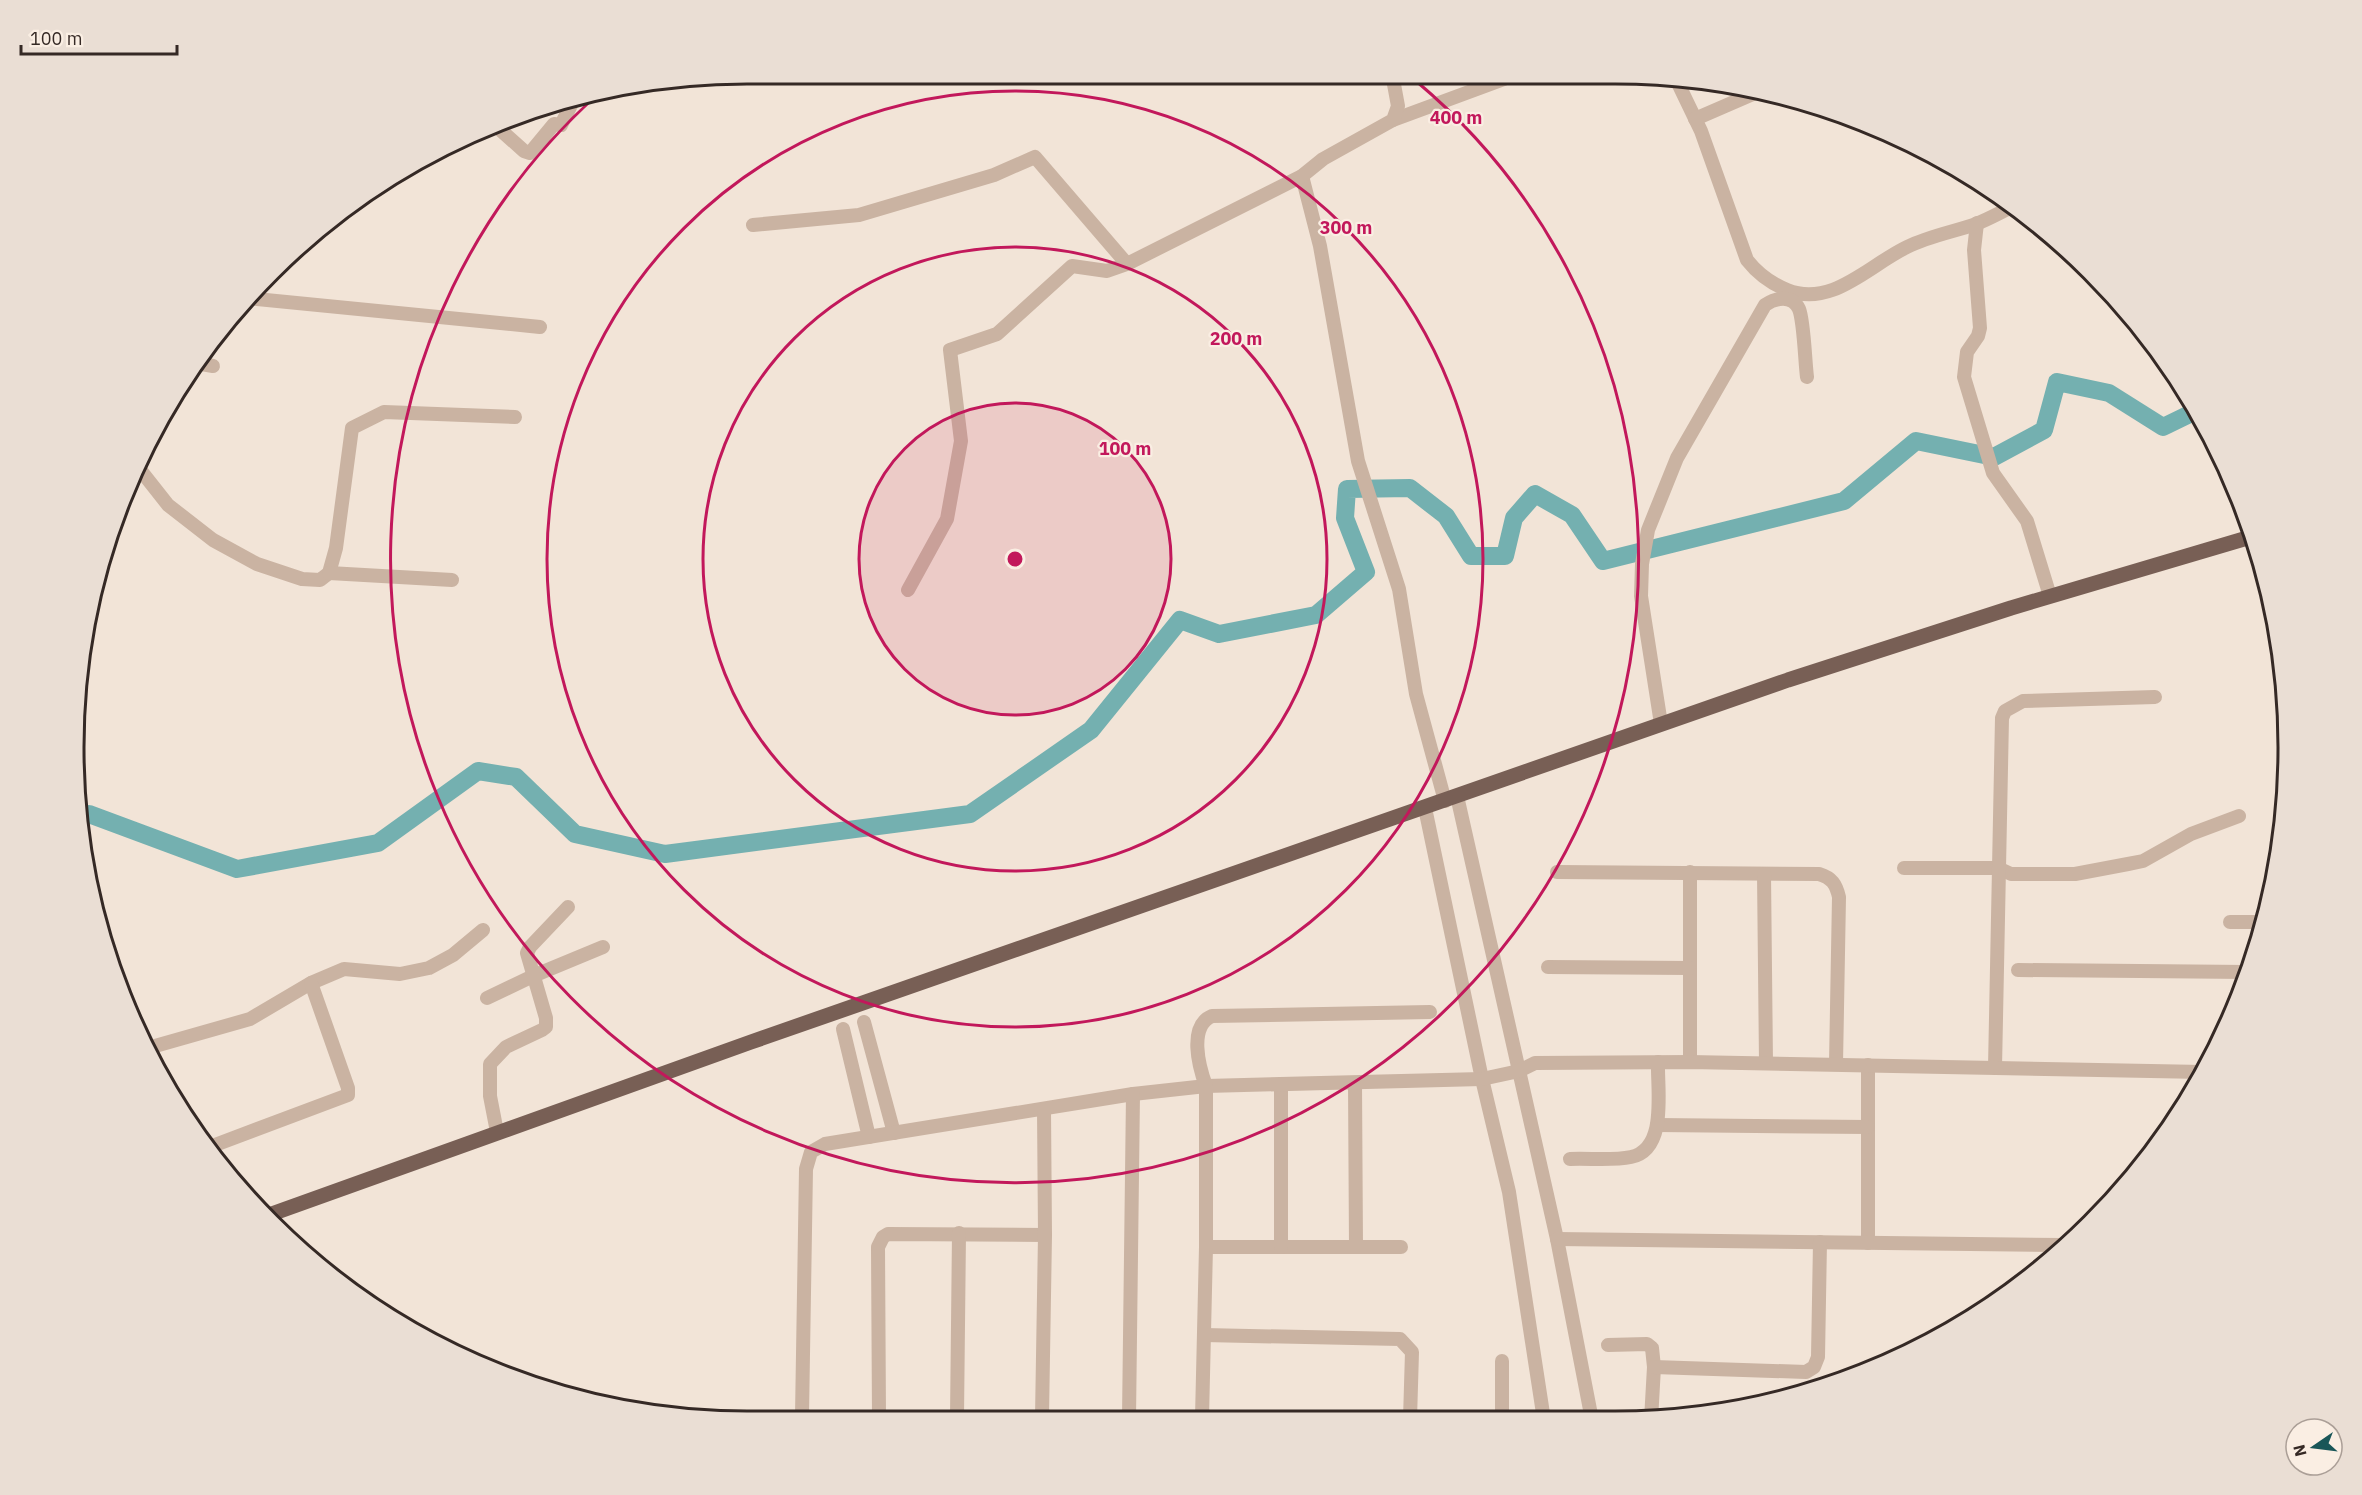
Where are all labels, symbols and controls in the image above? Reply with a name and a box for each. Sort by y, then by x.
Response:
scale bar [21,18,177,56]
text: 100 m [30,27,82,50]
text: 400 m [1430,106,1482,129]
text: 300 m [1320,216,1372,239]
text: 200 m [1210,327,1262,350]
text: 100 m [1099,437,1151,460]
centre of rings [1005,549,1025,569]
north arrow [2284,1417,2344,1477]
text: N [2288,1443,2311,1459]

